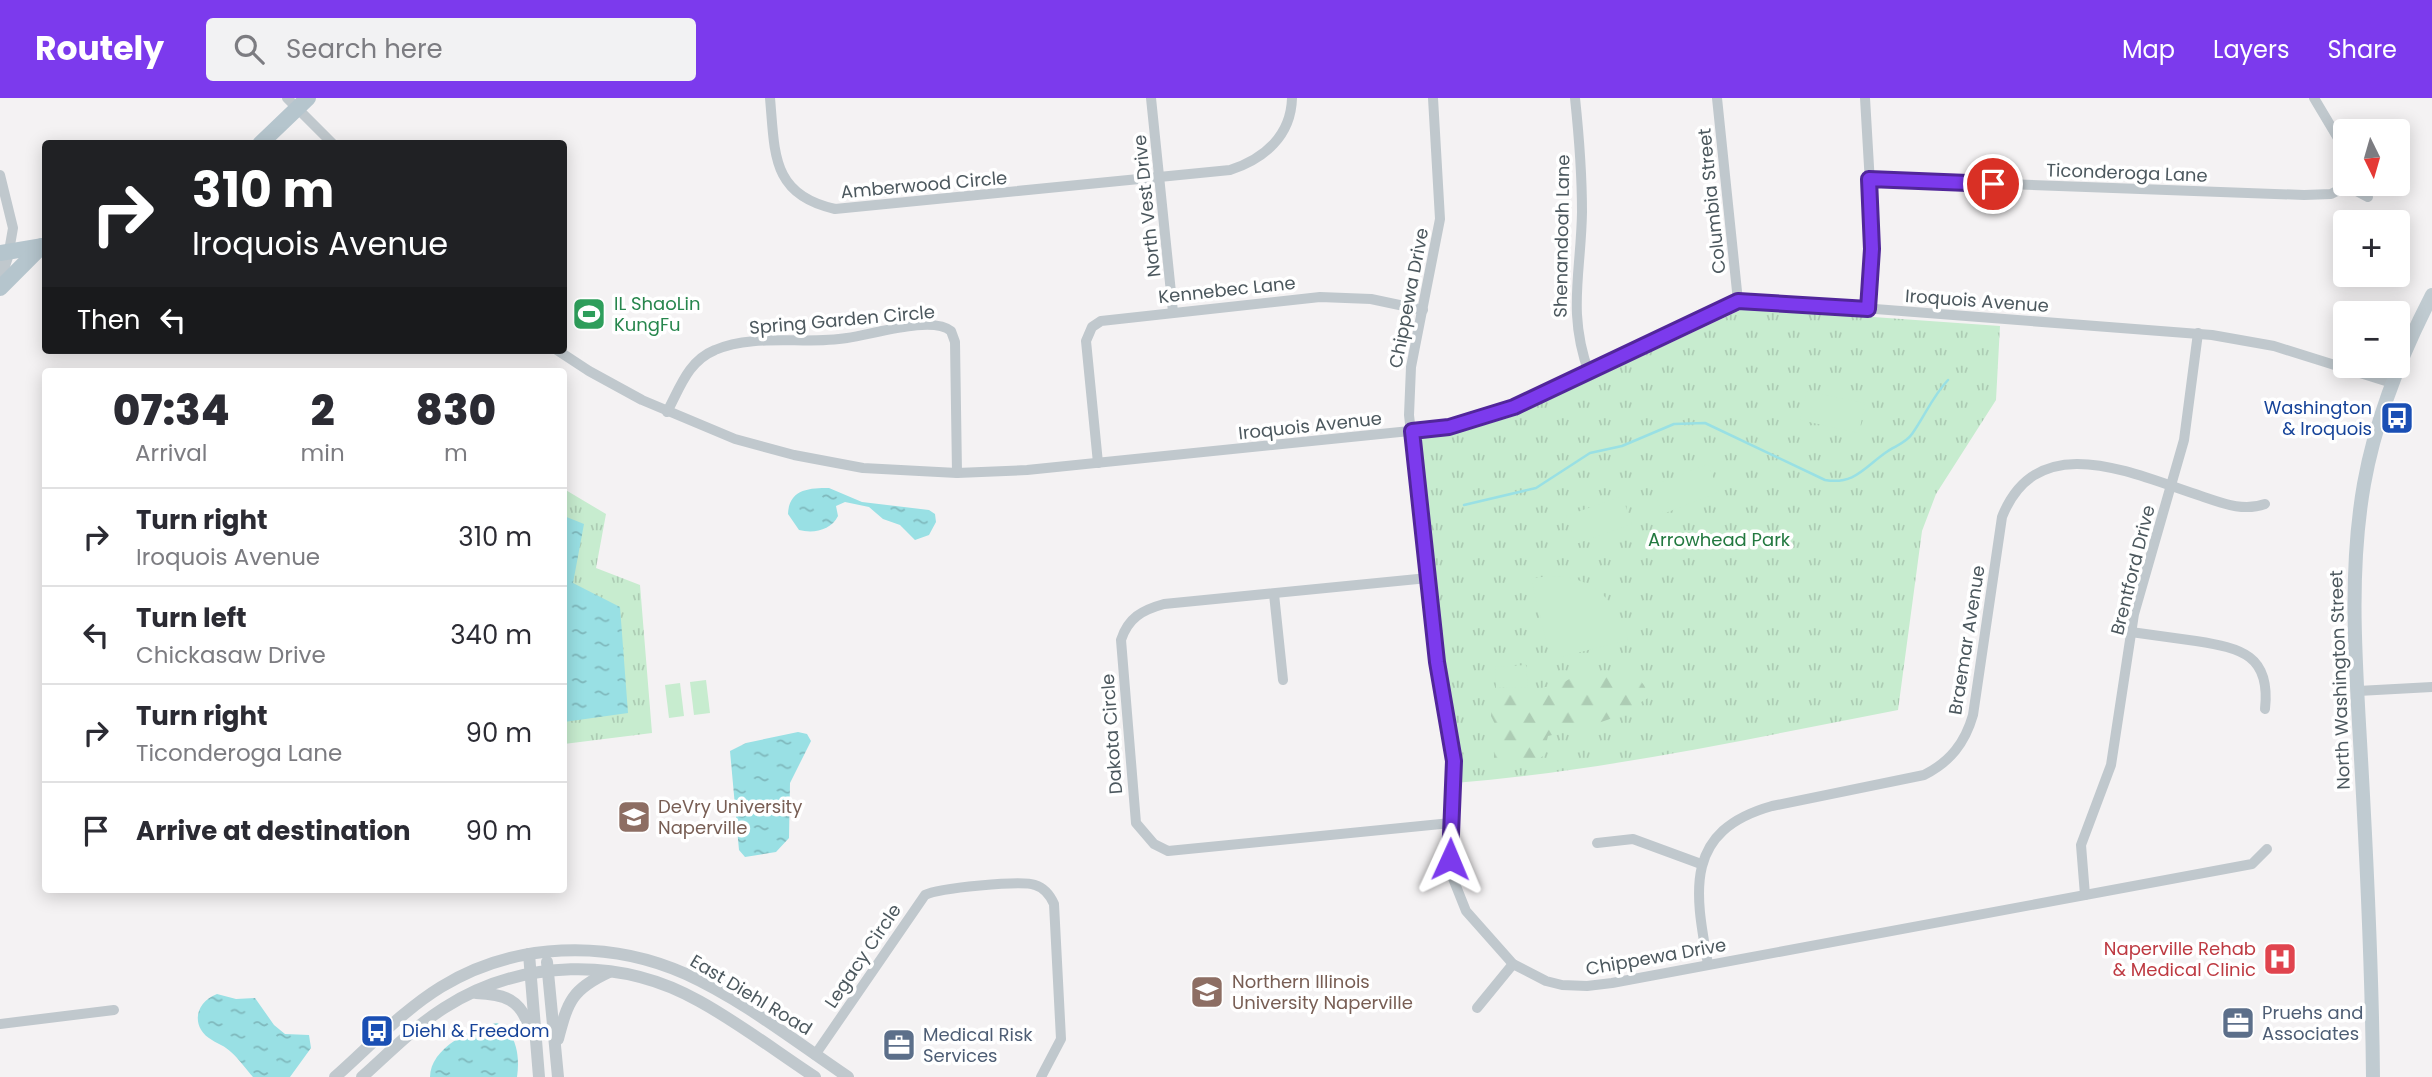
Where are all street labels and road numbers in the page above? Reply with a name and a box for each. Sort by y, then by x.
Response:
street label: Columbia Street [1691,127,1732,275]
street label: North Vest Drive [1127,134,1166,278]
street label: Shenandoah Lane [1548,154,1575,318]
street label: Ticonderoga Lane [2046,157,2208,188]
street label: Amberwood Circle [840,165,1008,204]
street label: Chippewa Drive [1383,226,1434,370]
street label: Kennebec Lane [1157,270,1297,309]
street label: Iroquois Avenue [1904,283,2050,318]
street label: Spring Garden Circle [748,299,936,340]
street label: Iroquois Avenue [1237,406,1383,445]
street label: Brentford Drive [2104,502,2161,638]
street label: Braemar Avenue [1942,563,1991,716]
street label: North Washington Street [2323,570,2356,790]
street label: Dakota Circle [1095,673,1128,795]
street label: Legacy Circle [818,899,907,1013]
street label: Chippewa Drive [1584,932,1728,981]
street label: East Diehl Road [686,948,817,1041]

